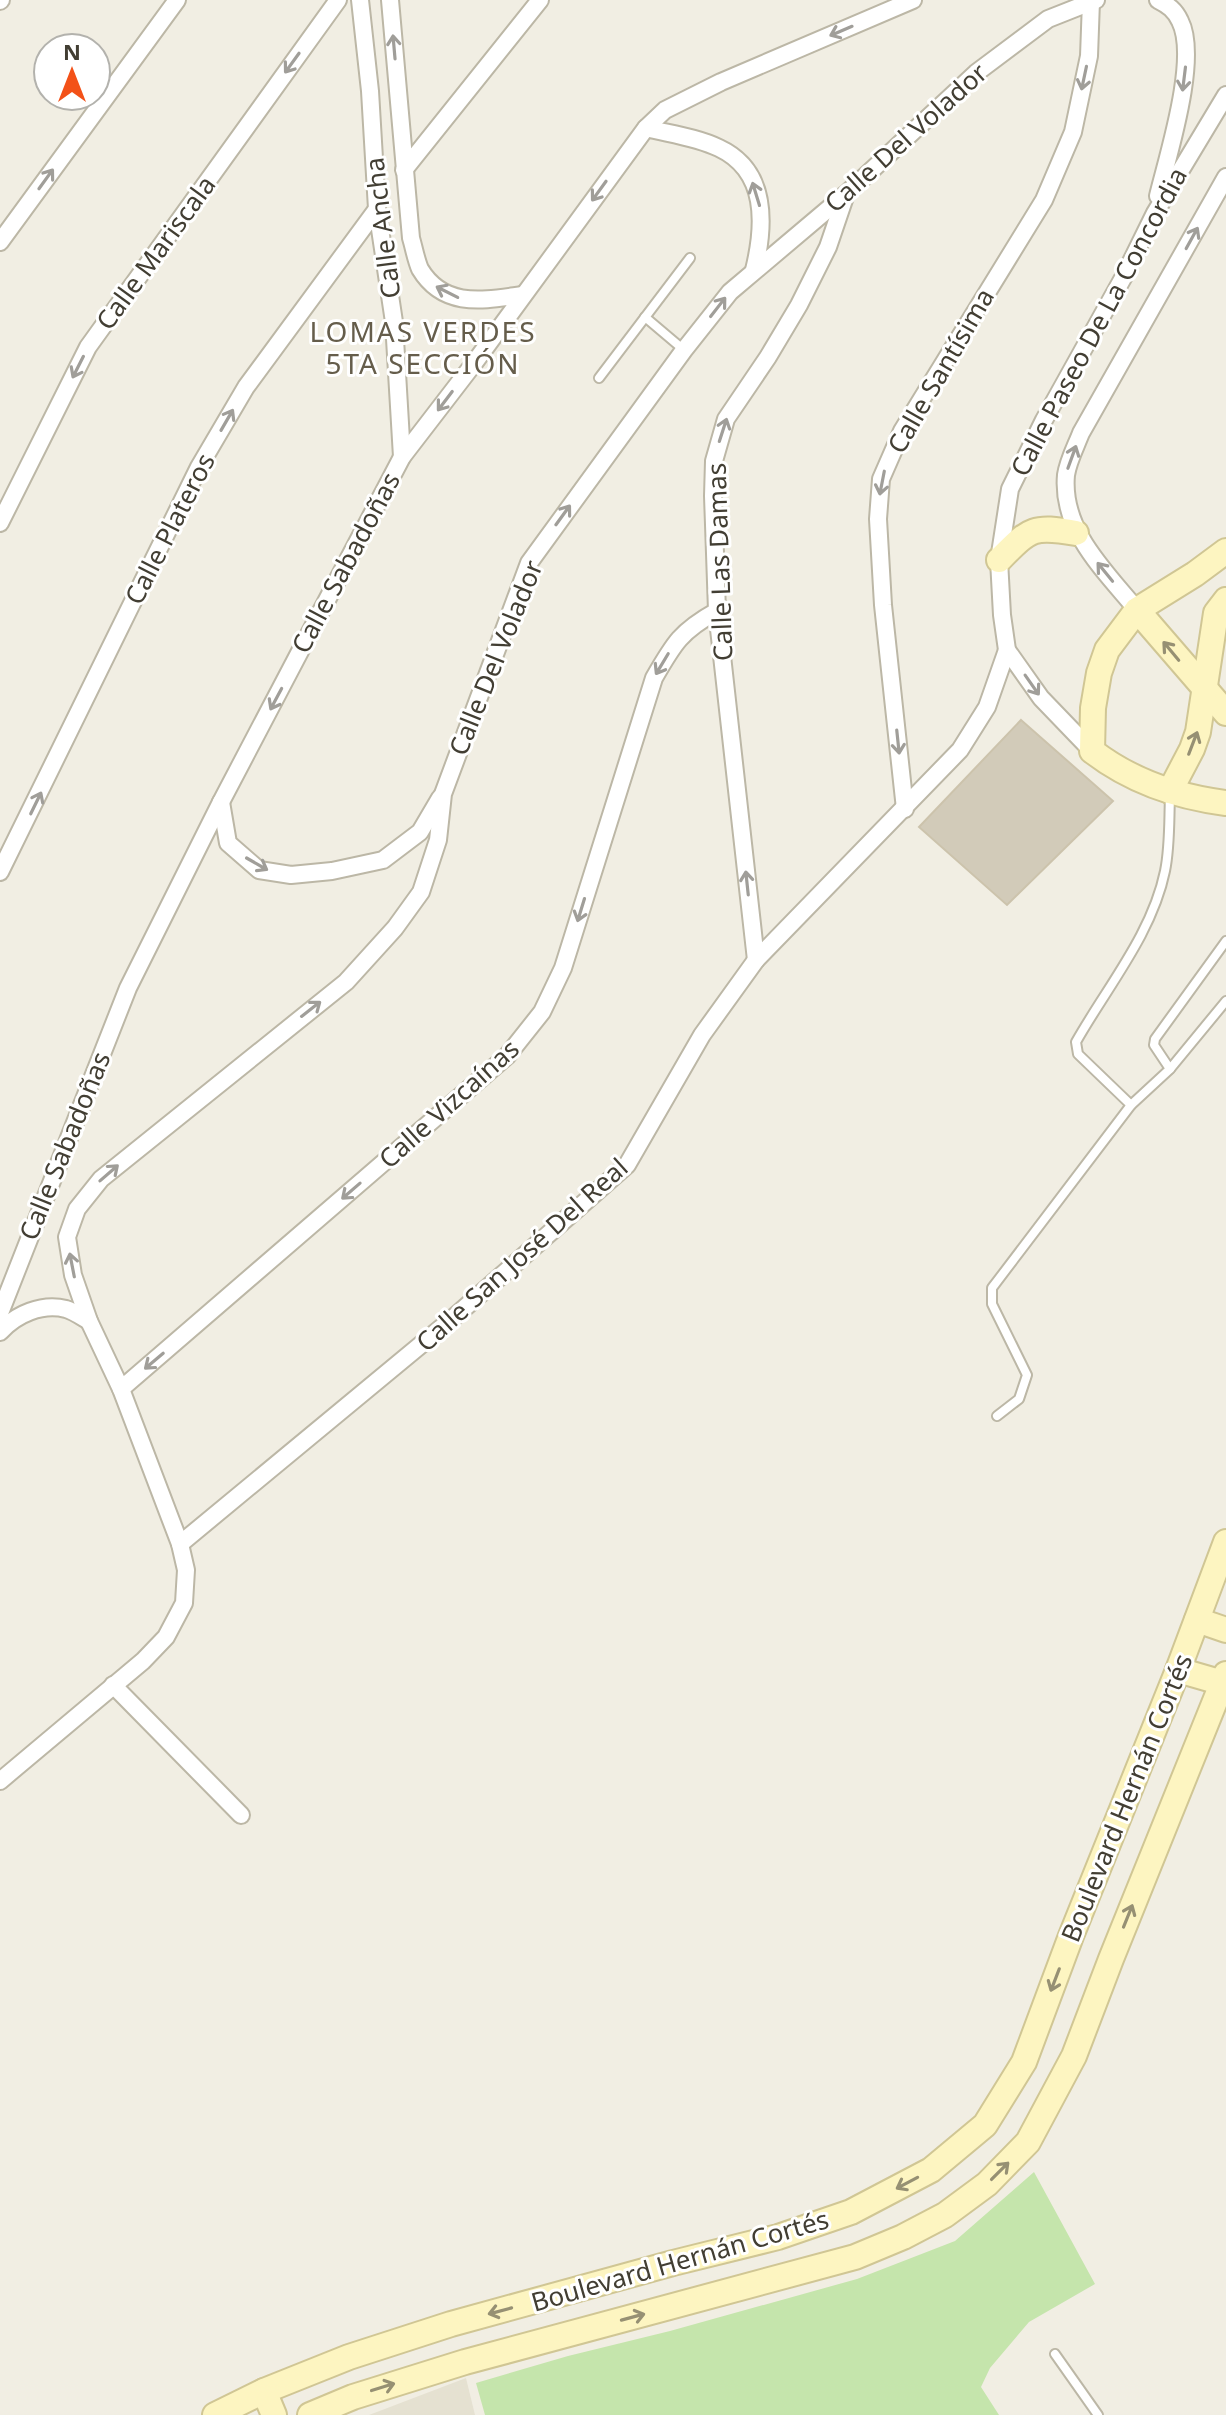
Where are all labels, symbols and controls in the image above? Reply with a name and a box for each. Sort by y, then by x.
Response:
one-way arrow [829,24,854,39]
north arrow [32,32,112,112]
one-way arrow [386,34,401,61]
text: N [63,36,81,66]
one-way arrow [284,52,301,74]
street label: Calle Del Volador [816,54,995,220]
one-way arrow [1076,65,1091,91]
one-way arrow [1176,65,1191,91]
street label: Calle Ancha [356,156,409,301]
street label: Calle Paseo De La Concordia [1001,161,1195,482]
street label: Calle Mariscala [87,168,223,337]
one-way arrow [37,169,54,190]
one-way arrow [591,180,608,201]
one-way arrow [748,182,762,207]
one-way arrow [1184,227,1200,250]
street label: Calle Santísima [878,281,1002,460]
one-way arrow [436,284,459,299]
one-way arrow [709,297,727,318]
district label: LOMAS VERDES 5TA SECCIÓN [309,312,537,382]
one-way arrow [70,355,86,379]
one-way arrow [437,389,454,411]
one-way arrow [219,409,235,432]
one-way arrow [717,418,731,443]
one-way arrow [1066,445,1080,470]
street label: Calle Plateros [116,447,223,610]
street label: Calle Las Damas [698,462,740,662]
street label: Calle Sabadoñas [282,466,408,659]
one-way arrow [874,470,889,496]
one-way arrow [555,505,572,527]
street label: Calle Del Volador [440,554,551,761]
one-way arrow [1097,562,1114,583]
one-way arrow [1162,641,1180,661]
one-way arrow [654,652,670,675]
one-way arrow [1024,674,1040,696]
one-way arrow [267,686,283,710]
one-way arrow [890,728,905,755]
one-way arrow [1187,731,1201,756]
one-way arrow [29,792,44,815]
one-way arrow [244,857,268,873]
one-way arrow [740,870,755,897]
one-way arrow [573,897,588,923]
one-way arrow [300,1001,321,1018]
street label: Calle Vizcaínas [370,1031,526,1176]
street label: Calle Sabadoñas [10,1046,118,1245]
street label: Calle San José Del Real [408,1149,635,1359]
one-way arrow [98,1164,118,1182]
one-way arrow [341,1182,362,1200]
one-way arrow [64,1252,79,1278]
one-way arrow [145,1352,165,1370]
street label: Boulevard Hernán Cortés [1052,1648,1200,1947]
one-way arrow [1122,1904,1136,1929]
one-way arrow [1047,1967,1061,1992]
one-way arrow [990,2161,1009,2181]
one-way arrow [895,2176,919,2192]
street label: Boulevard Hernán Cortés [527,2200,833,2320]
one-way arrow [487,2304,513,2319]
one-way arrow [619,2308,645,2323]
one-way arrow [370,2379,395,2394]

